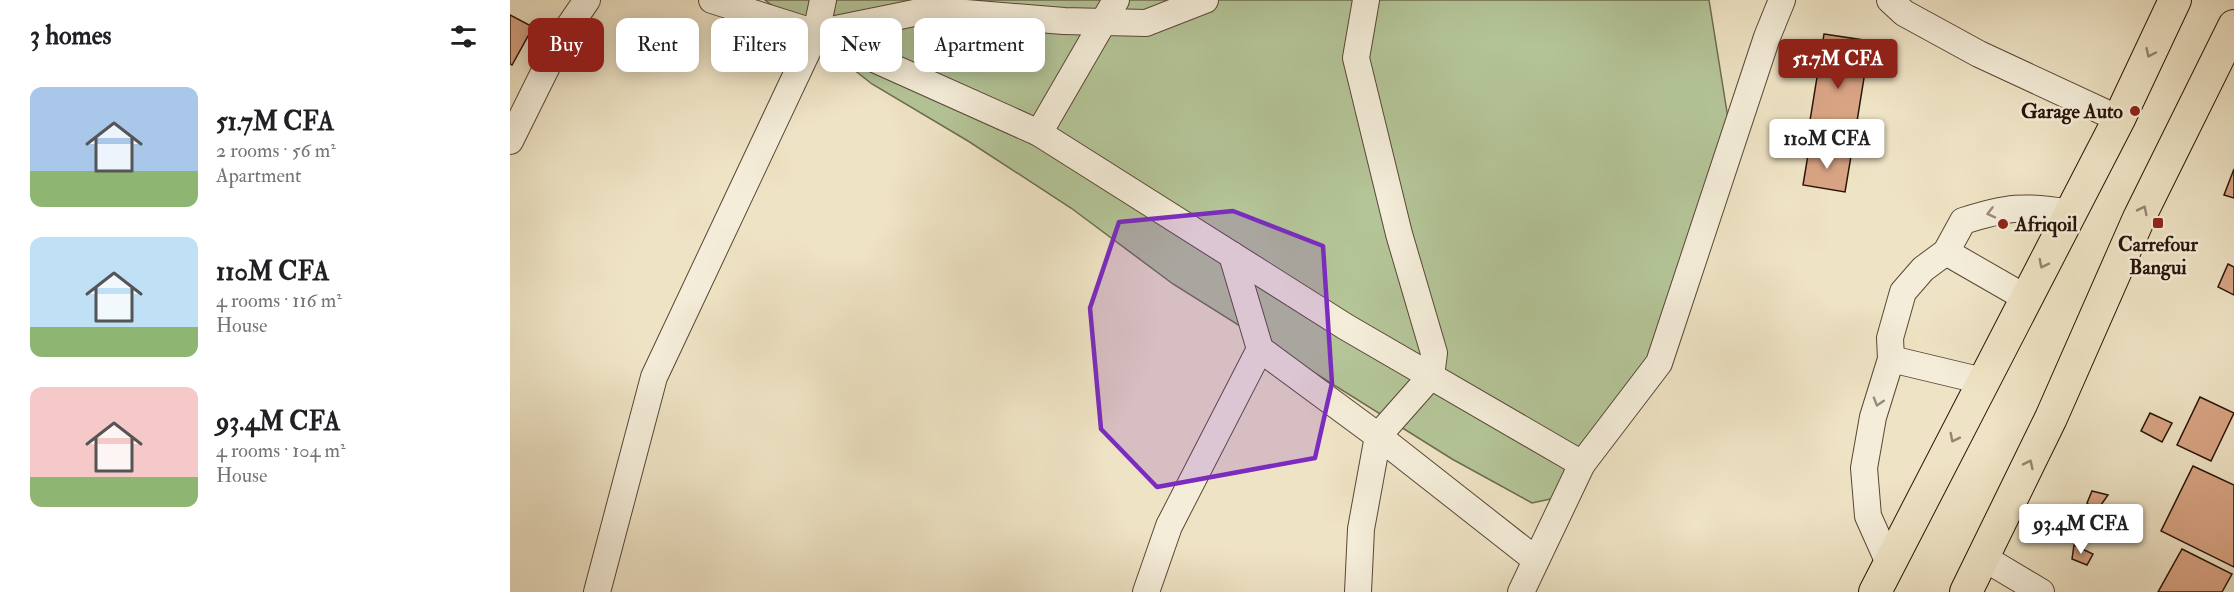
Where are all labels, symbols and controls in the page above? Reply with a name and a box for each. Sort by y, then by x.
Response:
chip: Buy [528,18,604,72]
chip: Rent [616,18,699,72]
chip: Filters [711,18,808,72]
chip: New [820,18,902,72]
chip: Apartment [914,18,1045,72]
text: 3 homes [30,20,111,52]
icon: filters [447,20,480,53]
pin: 51.7M CFA [1769,39,1907,90]
text: 51.7M CFA [1792,46,1884,71]
one-way arrow [2146,46,2158,57]
place label: Garage Auto [2021,99,2123,125]
marker: Garage Auto [2128,104,2142,118]
text: 51.7M CFA [216,106,334,138]
icon: home [78,111,150,183]
pin: 110M CFA [1765,119,1889,170]
text: 110M CFA [1783,126,1871,151]
text: 2 rooms · 56 m² [216,138,336,163]
text: Apartment [216,163,301,188]
one-way arrow [1987,205,1997,218]
one-way arrow [2136,205,2148,216]
place label: Afriqoil [2014,212,2078,238]
marker: Carrefour Bangui [2151,216,2165,230]
marker: Afriqoil [1996,217,2010,231]
place label: Carrefour Bangui [2118,232,2198,281]
text: 110M CFA [216,256,329,288]
one-way arrow [2039,258,2050,269]
icon: home [78,261,150,333]
text: 4 rooms · 116 m² [216,288,342,313]
text: House [216,313,267,338]
one-way arrow [1873,396,1885,406]
text: 93.4M CFA [216,406,340,438]
icon: home [78,411,150,483]
one-way arrow [1950,431,1961,442]
text: 4 rooms · 104 m² [216,438,346,463]
one-way arrow [2021,460,2033,471]
text: House [216,463,267,488]
pin: 93.4M CFA [2012,504,2150,555]
text: 93.4M CFA [2033,511,2129,536]

